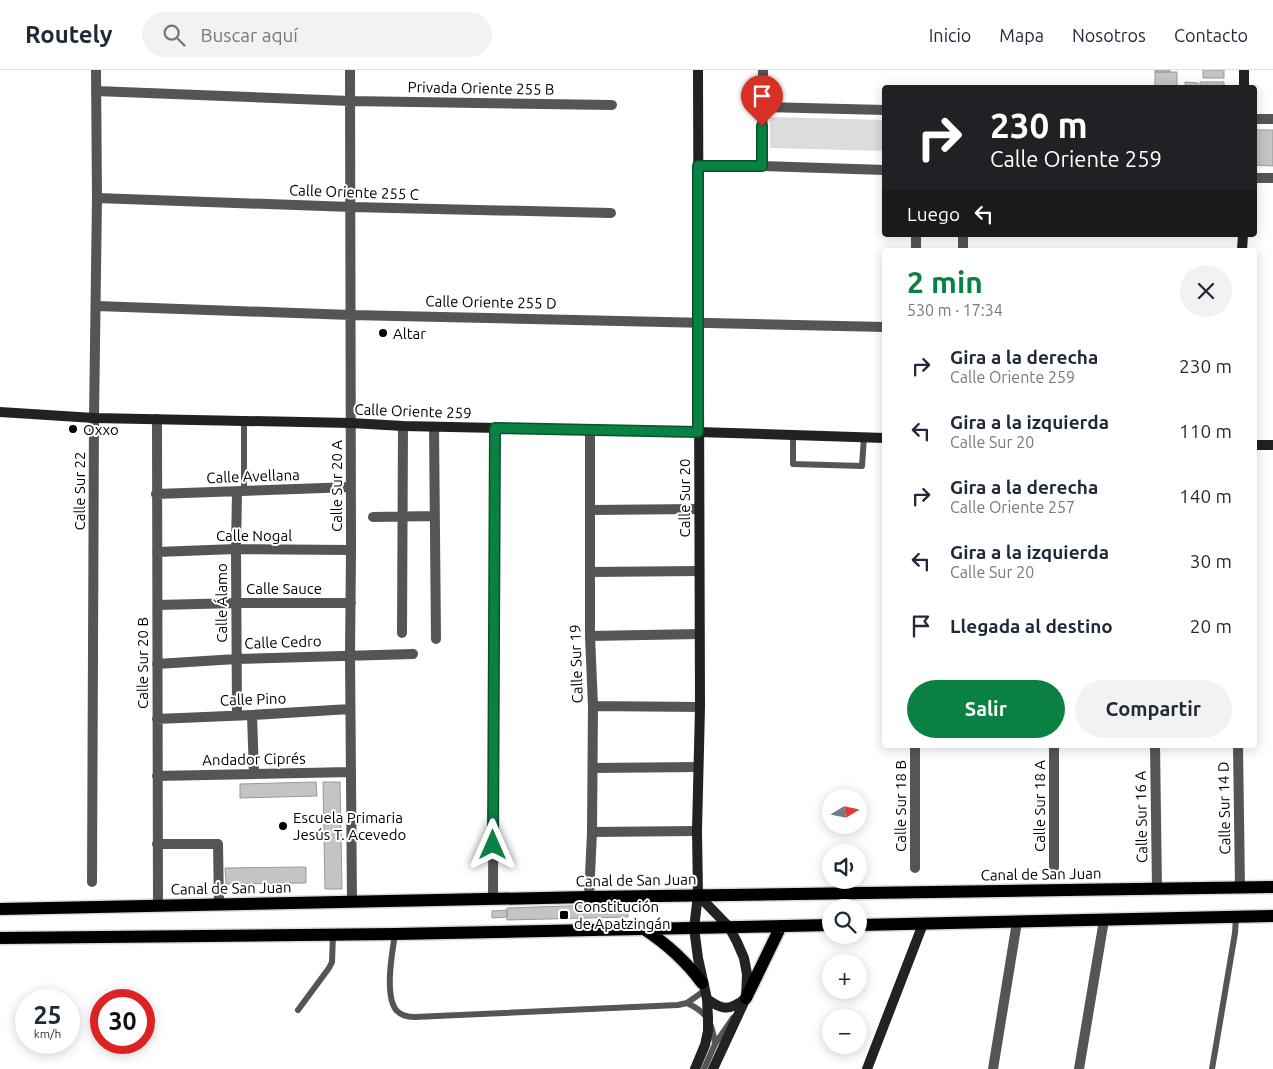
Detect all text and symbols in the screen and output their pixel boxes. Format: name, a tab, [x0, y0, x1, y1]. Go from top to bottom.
search box	[142, 12, 492, 57]
text: Routely	[25, 21, 112, 48]
icon: search	[160, 21, 188, 49]
text: Buscar aquí	[200, 24, 298, 46]
text: Inicio	[929, 25, 971, 45]
text: Mapa	[999, 25, 1044, 45]
text: Nosotros	[1072, 25, 1146, 45]
text: Contacto	[1174, 25, 1248, 45]
pin	[741, 75, 783, 126]
street label: Privada Oriente 255 B	[407, 78, 555, 98]
icon: arrive	[748, 82, 776, 110]
icon: right	[907, 105, 972, 170]
text: 230 m	[990, 105, 1088, 145]
text: Calle Oriente 259	[990, 146, 1162, 171]
street label: Calle Oriente 255 C	[289, 181, 419, 203]
icon: left	[970, 200, 998, 228]
text: Luego	[907, 203, 960, 225]
text: 2 min	[907, 265, 983, 299]
button: close	[1180, 265, 1232, 317]
street label: Calle Oriente 255 D	[425, 292, 557, 312]
text: 530 m · 17:34	[907, 301, 1003, 319]
place label: Altar	[393, 325, 426, 342]
marker: Altar	[377, 327, 389, 339]
text: Gira a la derecha	[950, 346, 1098, 368]
icon: right	[907, 352, 935, 380]
text: 230 m	[1179, 355, 1232, 377]
text: Calle Oriente 259	[950, 368, 1075, 386]
street label: Calle Oriente 259	[354, 400, 472, 422]
text: Gira a la izquierda	[950, 411, 1109, 433]
icon: left	[907, 417, 935, 445]
text: 110 m	[1179, 420, 1232, 442]
place label: Oxxo	[83, 421, 119, 438]
marker: Oxxo	[67, 423, 79, 435]
text: Calle Sur 20	[950, 433, 1034, 451]
street label: Calle Sur 20 A	[328, 440, 345, 532]
street label: Calle Sur 22	[71, 452, 88, 530]
street label: Calle Sur 20	[676, 459, 693, 537]
street label: Calle Avellana	[206, 466, 300, 486]
text: Gira a la derecha	[950, 476, 1098, 498]
icon: right	[907, 482, 935, 510]
text: 140 m	[1179, 485, 1232, 507]
text: Calle Oriente 257	[950, 498, 1075, 516]
street label: Calle Nogal	[216, 527, 292, 544]
text: Gira a la izquierda	[950, 541, 1109, 563]
icon: left	[907, 547, 935, 575]
text: 30 m	[1190, 550, 1232, 572]
street label: Calle Álamo	[213, 563, 230, 643]
text: Calle Sur 20	[950, 563, 1034, 581]
street label: Calle Sauce	[246, 580, 322, 597]
icon: arrive	[907, 612, 935, 640]
text: Llegada al destino	[950, 615, 1113, 637]
text: 20 m	[1190, 615, 1232, 637]
street label: Calle Sur 20 B	[134, 617, 151, 709]
street label: Calle Sur 19	[566, 624, 586, 704]
street label: Calle Cedro	[244, 632, 322, 652]
button: Salir	[907, 680, 1065, 738]
button: Compartir	[1075, 680, 1232, 738]
street label: Calle Pino	[219, 689, 287, 709]
street label: Andador Ciprés	[202, 750, 306, 768]
street label: Calle Sur 18 B	[892, 760, 909, 852]
street label: Calle Sur 18 A	[1031, 760, 1048, 852]
street label: Calle Sur 14 D	[1215, 761, 1233, 855]
street label: Calle Sur 16 A	[1132, 771, 1150, 863]
north arrow	[822, 789, 868, 834]
map controls	[822, 789, 867, 1054]
place label: Escuela Primaria Jesús T. Acevedo	[293, 809, 406, 843]
position arrow	[466, 818, 518, 870]
marker: Escuela Primaria Jesús T. Acevedo	[277, 820, 289, 832]
button: sound	[822, 844, 867, 889]
street label: Canal de San Juan	[980, 864, 1102, 884]
street label: Canal de San Juan	[575, 870, 697, 890]
street label: Canal de San Juan	[170, 878, 292, 898]
place label: Constitución de Apatzingán	[574, 898, 671, 932]
button: search	[822, 899, 867, 944]
marker: Constitución de Apatzingán	[558, 909, 570, 921]
button: +	[822, 954, 867, 999]
speed limit sign: 30	[90, 989, 155, 1054]
text: 25	[33, 1001, 62, 1029]
button: −	[822, 1009, 867, 1054]
text: km/h	[34, 1027, 61, 1040]

